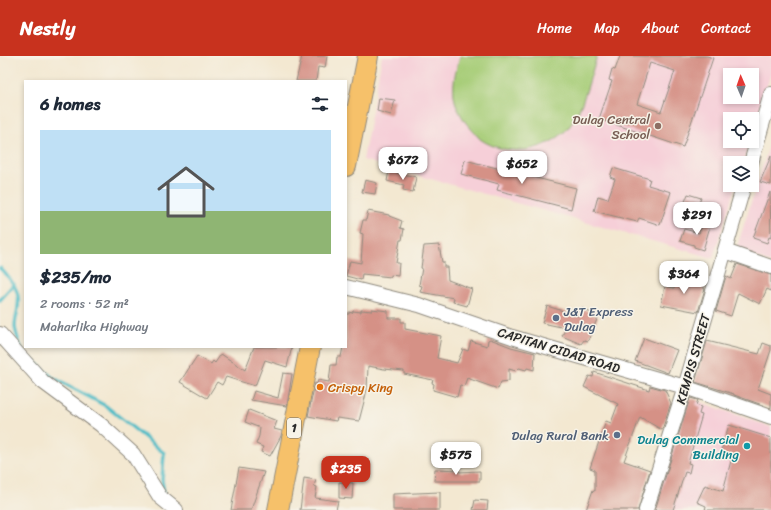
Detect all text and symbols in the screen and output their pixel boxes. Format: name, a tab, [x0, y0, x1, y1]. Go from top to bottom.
text: Nestly	[20, 12, 75, 45]
text: Home	[537, 16, 572, 41]
text: Map	[594, 16, 620, 41]
text: About	[642, 16, 679, 41]
text: Contact	[701, 16, 751, 41]
north arrow	[723, 68, 759, 104]
map controls	[723, 68, 759, 192]
text: 6 homes	[40, 89, 100, 119]
icon: filters	[309, 93, 331, 115]
place label: Dulag Central School	[572, 108, 650, 146]
button: locate	[723, 112, 759, 148]
marker: Dulag Central School	[653, 121, 663, 131]
pin: $672	[379, 147, 427, 181]
text: $672	[387, 148, 419, 171]
pin: $652	[498, 151, 546, 185]
text: $652	[506, 152, 538, 175]
icon: home	[150, 156, 222, 228]
button: layers	[723, 156, 759, 192]
pin: $291	[673, 202, 721, 236]
text: $291	[682, 203, 712, 226]
pin: $364	[660, 261, 708, 295]
text: $235/mo	[40, 262, 111, 292]
text: $364	[668, 262, 700, 285]
text: 2 rooms · 52 m²	[40, 292, 129, 315]
place label: J&T Express Dulag	[563, 300, 633, 338]
street label: KEMPIS STREET	[669, 310, 717, 407]
marker: J&T Express Dulag	[551, 313, 561, 323]
text: Maharlika Highway	[40, 315, 148, 338]
street label: CAPITAN CIDAD ROAD	[495, 320, 623, 380]
place label: Crispy King	[328, 376, 394, 399]
marker: Crispy King	[315, 382, 325, 392]
road number: 1	[287, 418, 301, 438]
place label: Dulag Rural Bank	[512, 424, 609, 447]
place label: Dulag Commercial Building	[637, 428, 739, 466]
marker: Dulag Rural Bank	[612, 430, 622, 440]
marker: Dulag Commercial Building	[742, 441, 752, 451]
pin: $575	[432, 442, 480, 476]
text: $575	[440, 443, 472, 466]
pin: $235	[322, 456, 370, 490]
text: $235	[330, 457, 362, 480]

